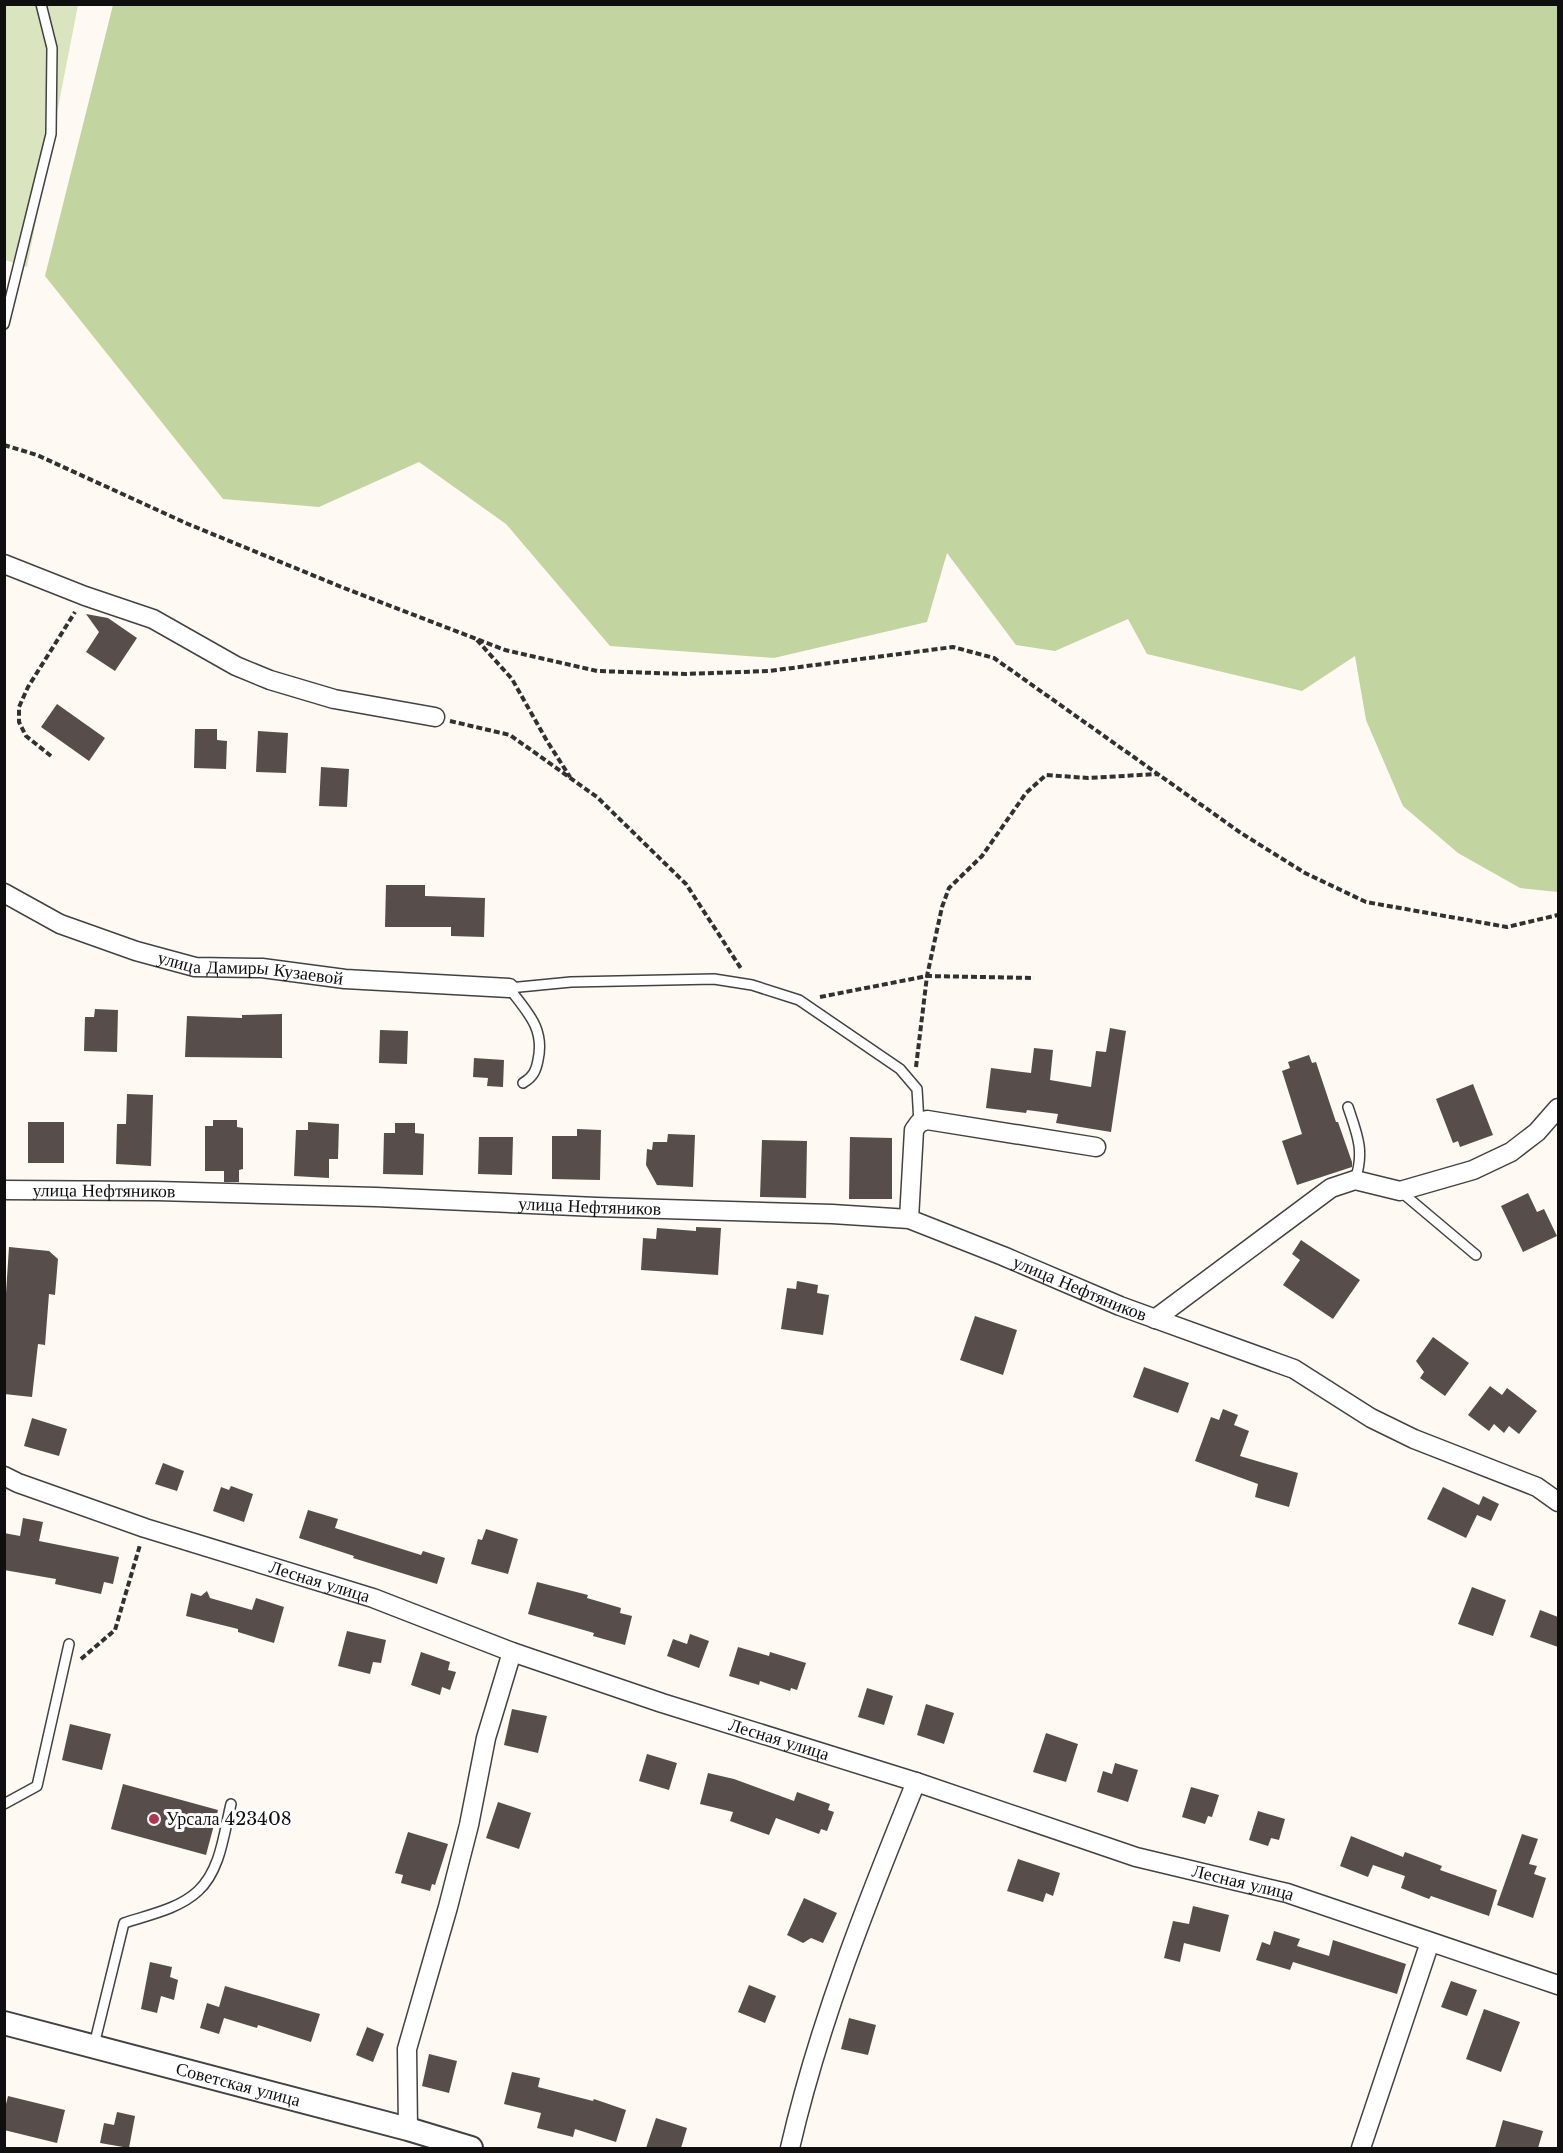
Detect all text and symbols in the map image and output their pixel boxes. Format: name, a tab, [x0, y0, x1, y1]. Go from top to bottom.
street label: улица Дамиры Кузаевой	[155, 946, 345, 990]
street label: улица Нефтяников	[32, 1179, 176, 1203]
street label: улица Нефтяников	[518, 1192, 662, 1220]
street label: улица Нефтяников	[1010, 1251, 1150, 1326]
street label: Лесная улица	[267, 1556, 373, 1607]
street label: Лесная улица	[726, 1713, 832, 1765]
place label: Урсала 423408	[166, 1808, 292, 1830]
marker: Урсала 423408	[147, 1812, 161, 1826]
street label: Лесная улица	[1190, 1860, 1297, 1906]
street label: Советская улица	[173, 2058, 303, 2111]

